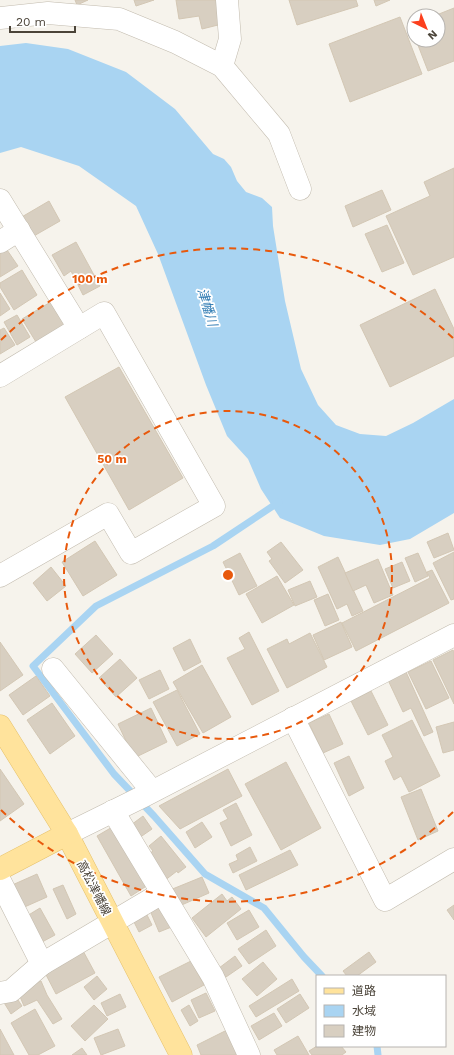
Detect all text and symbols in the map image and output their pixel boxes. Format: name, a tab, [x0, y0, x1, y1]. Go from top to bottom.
scale bar	[10, 8, 75, 34]
north arrow	[406, 8, 446, 48]
text: 20 m	[16, 15, 46, 29]
text: N	[425, 27, 440, 42]
text: 100 m	[72, 272, 108, 286]
water label: 津幡川	[195, 286, 221, 330]
text: 50 m	[97, 452, 127, 466]
centre of rings	[221, 568, 235, 582]
street label: 高松津幡線	[74, 858, 114, 918]
legend	[316, 975, 446, 1047]
text: 道路	[352, 984, 376, 998]
text: 水域	[352, 1004, 376, 1018]
text: 建物	[352, 1024, 376, 1038]

